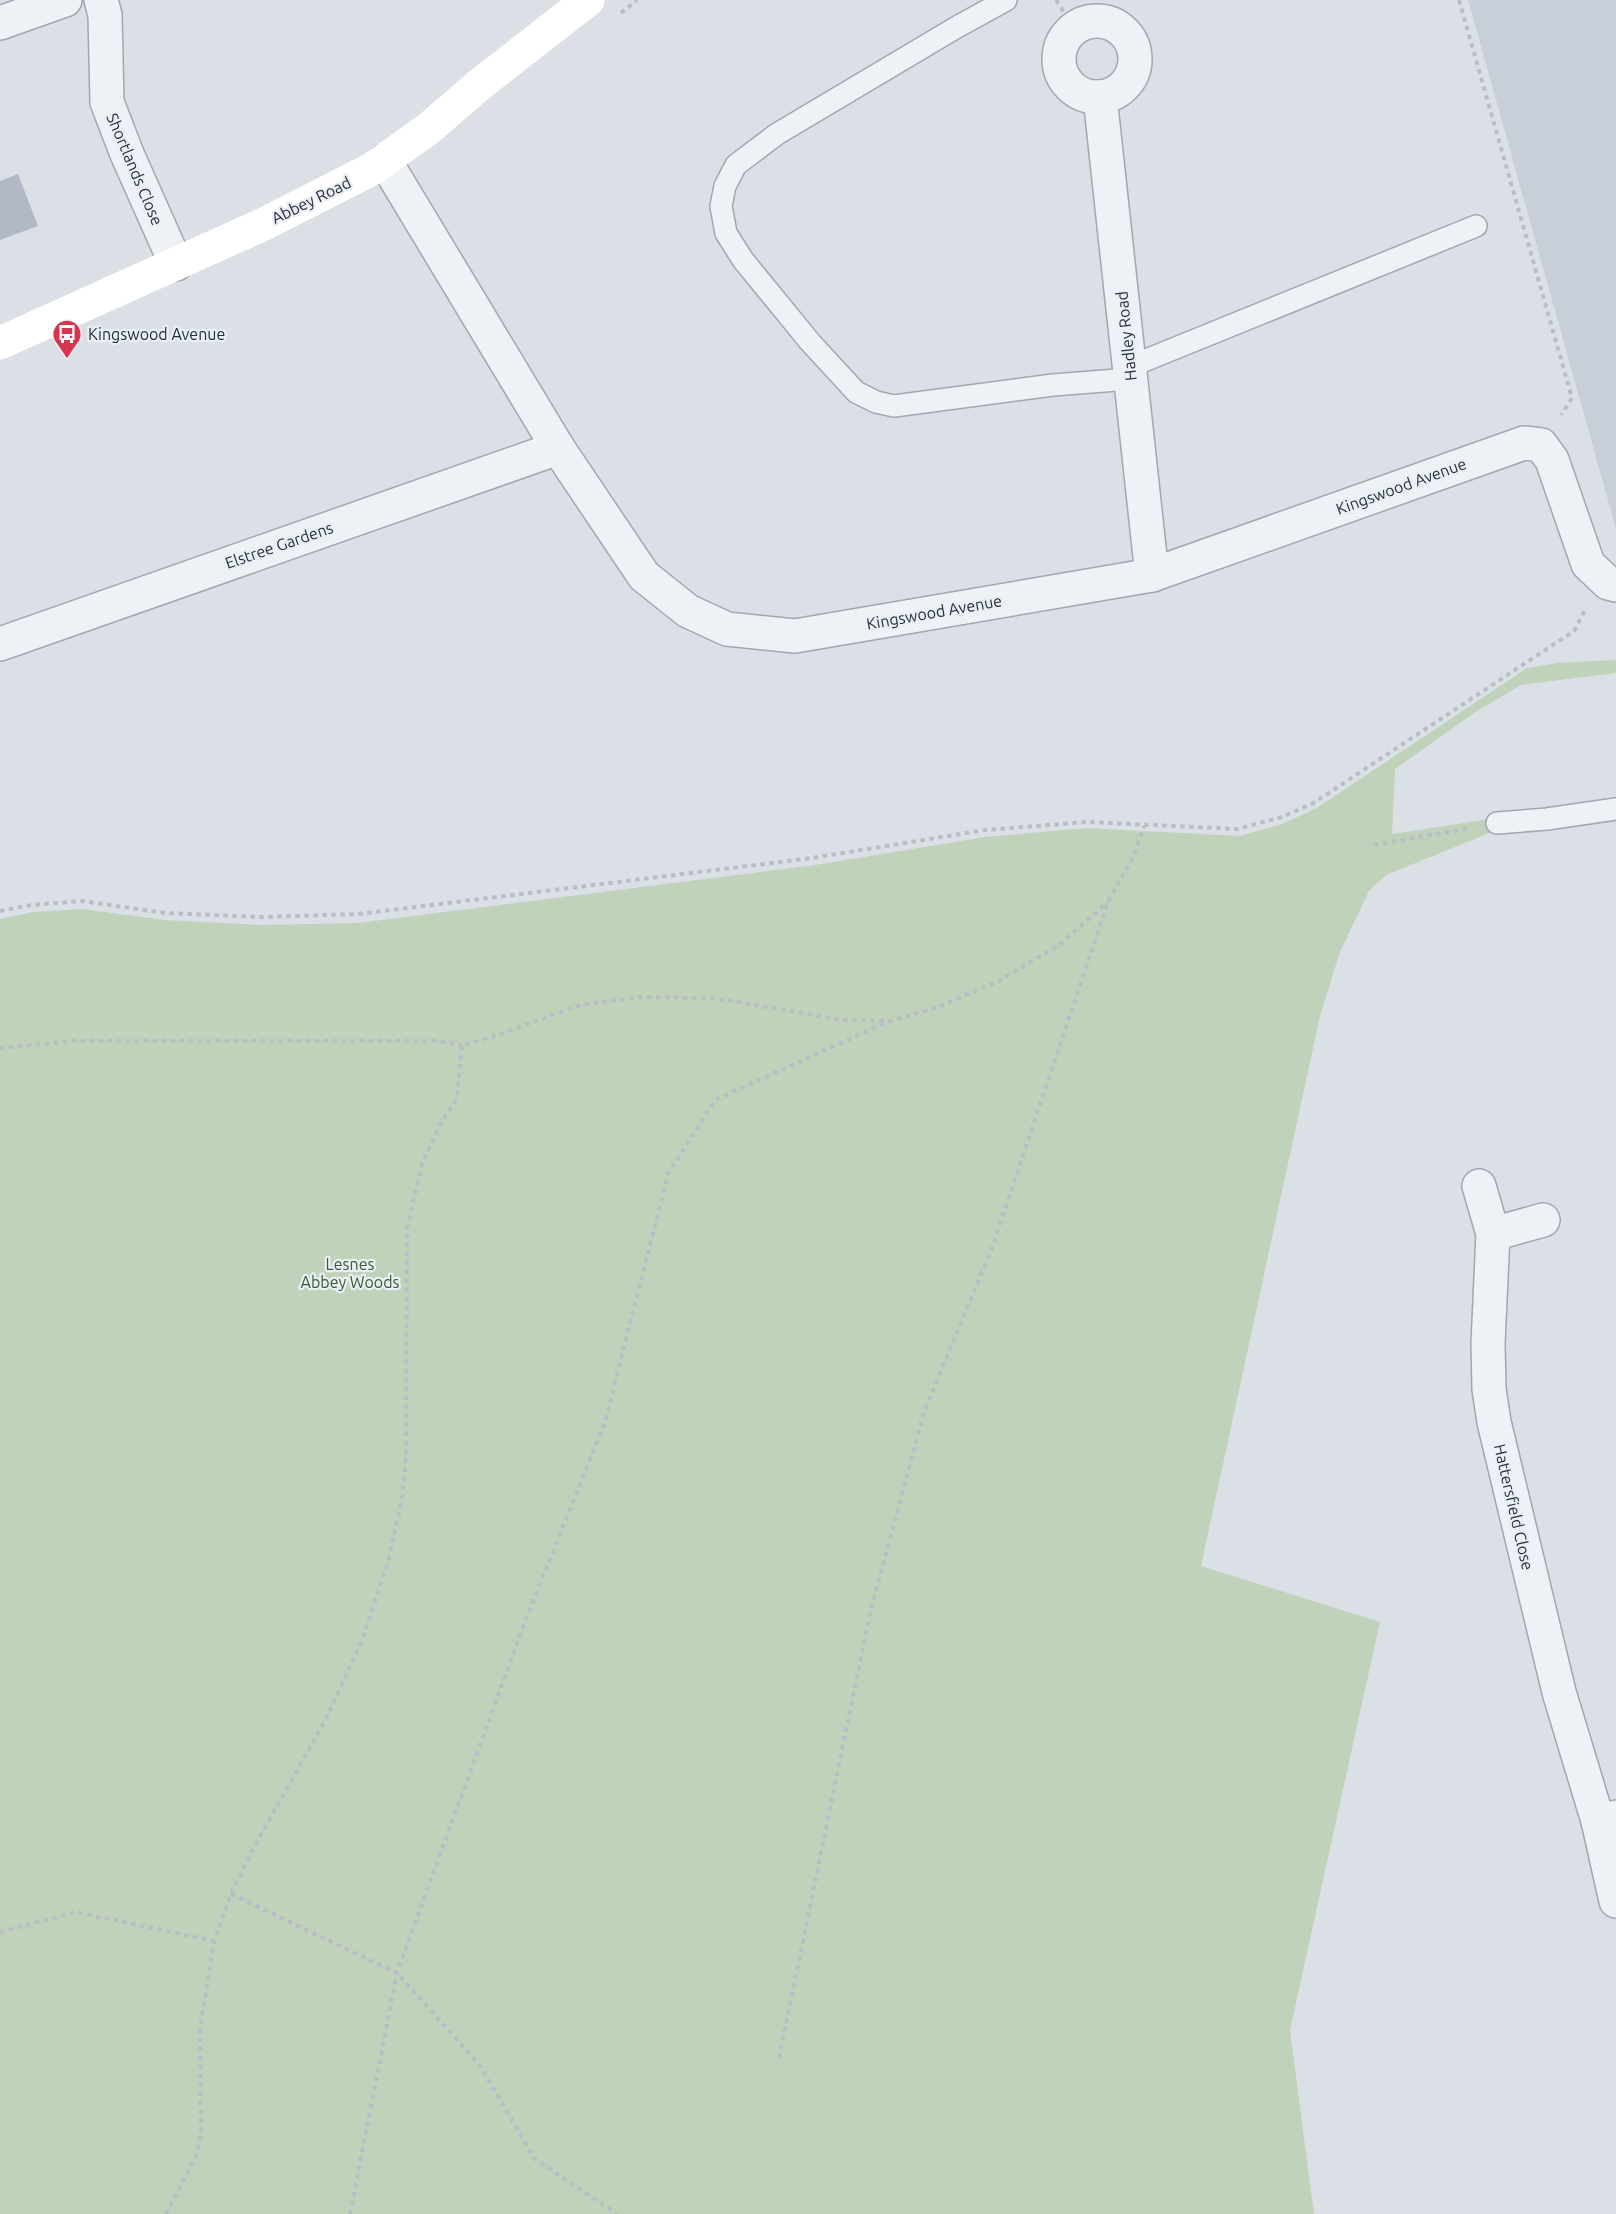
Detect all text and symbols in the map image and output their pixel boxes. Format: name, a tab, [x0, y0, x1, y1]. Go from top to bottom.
street label: Shortlands Close	[103, 110, 167, 228]
street label: Abbey Road	[268, 173, 354, 227]
street label: Hadley Road	[1112, 290, 1140, 382]
bus stop icon: Kingswood Avenue	[51, 318, 83, 360]
place label: Kingswood Avenue	[88, 325, 225, 343]
street label: Kingswood Avenue	[1333, 454, 1469, 518]
street label: Elstree Gardens	[223, 518, 335, 572]
street label: Kingswood Avenue	[865, 591, 1003, 633]
park label: Lesnes Abbey Woods	[301, 1255, 400, 1291]
street label: Hattersfield Close	[1491, 1442, 1537, 1572]

